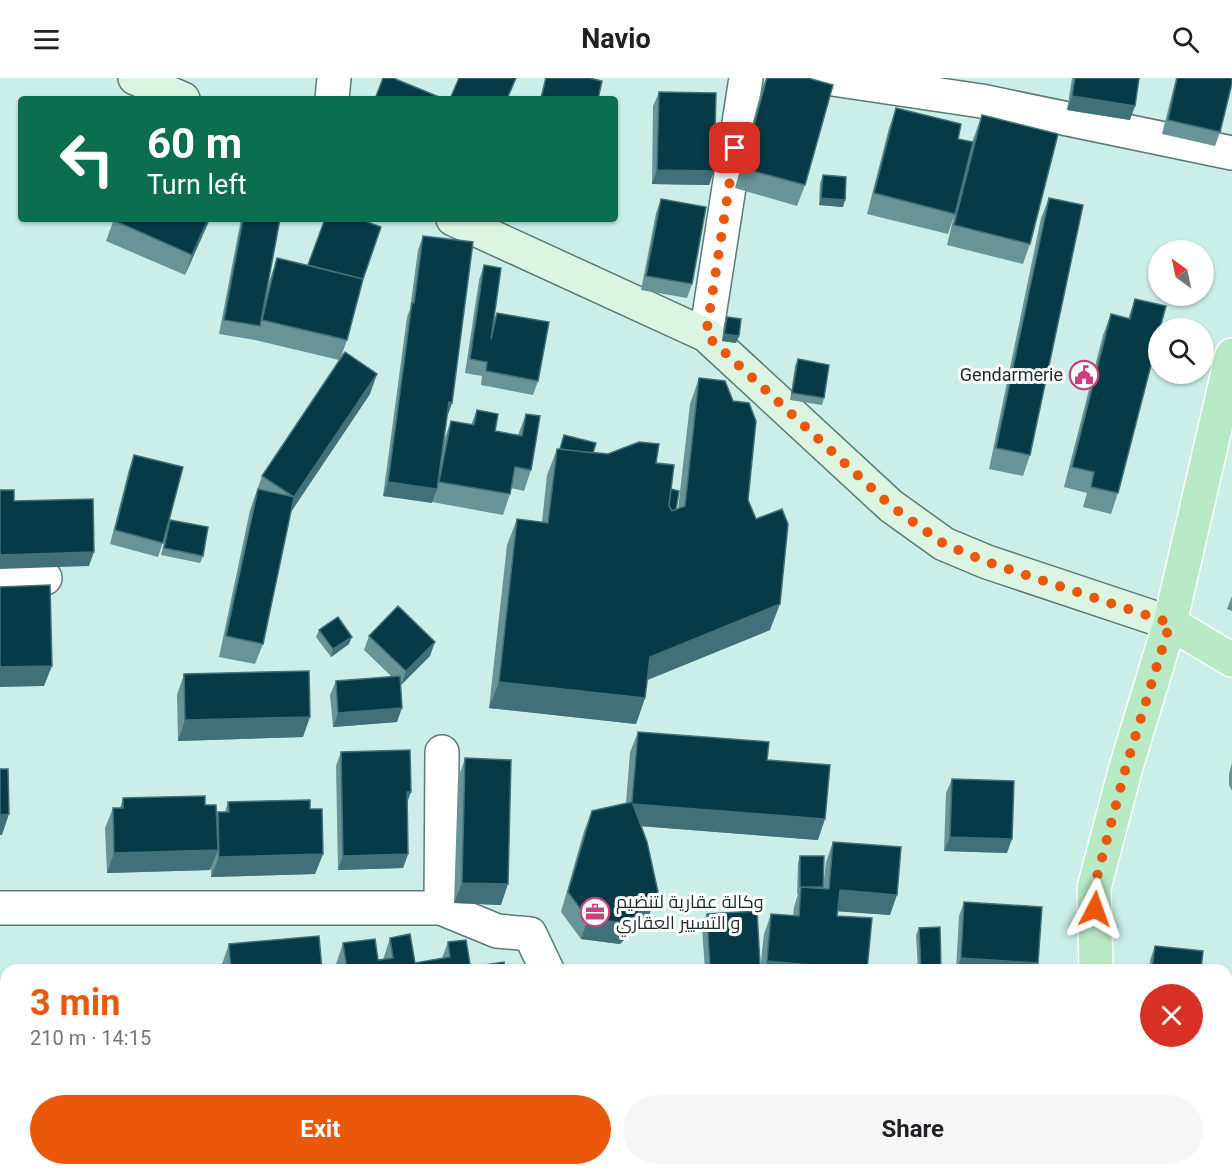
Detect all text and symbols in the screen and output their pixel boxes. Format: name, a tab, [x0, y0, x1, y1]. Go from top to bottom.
icon: menu	[30, 23, 63, 56]
text: Navio	[581, 23, 651, 55]
icon: search	[1169, 23, 1202, 56]
text: 60 m	[147, 119, 242, 168]
icon: left	[48, 120, 126, 198]
pin	[709, 122, 760, 173]
icon: arrive	[718, 131, 751, 164]
text: Turn left	[147, 169, 247, 201]
north arrow	[1148, 240, 1214, 306]
map controls	[1148, 240, 1214, 384]
button: search	[1148, 318, 1214, 384]
public building icon: Gendarmerie	[1068, 359, 1100, 391]
place label: Gendarmerie	[960, 364, 1063, 385]
position arrow	[1063, 877, 1127, 941]
place label: وكالة عقارية لتنضيم و التسيير العقاري	[616, 891, 764, 937]
office icon: وكالة عقارية لتنضيم و التسيير العقاري	[579, 896, 611, 928]
text: 3 min	[30, 982, 121, 1024]
button: close	[1140, 984, 1203, 1047]
text: 210 m · 14:15	[30, 1026, 151, 1050]
button: Exit	[30, 1095, 611, 1164]
button: Share	[623, 1095, 1203, 1164]

